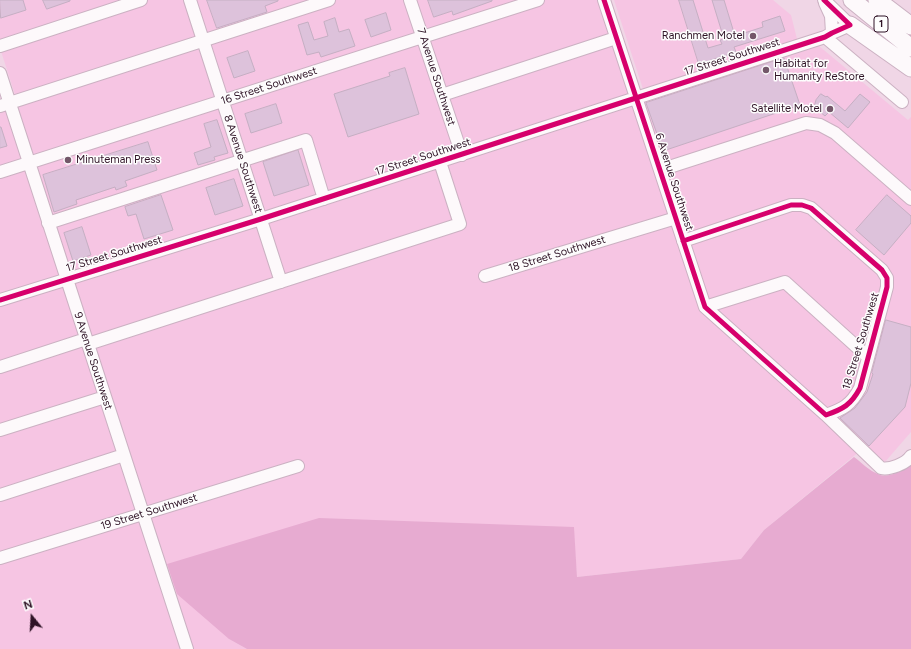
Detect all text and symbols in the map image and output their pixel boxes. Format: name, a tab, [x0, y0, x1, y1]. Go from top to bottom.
road number: 1	[874, 16, 888, 32]
street label: 7 Avenue Southwest	[414, 27, 458, 127]
place label: Ranchmen Motel	[662, 29, 745, 43]
marker: Ranchmen Motel	[748, 31, 758, 41]
street label: 17 Street Southwest	[682, 35, 782, 79]
place label: Habitat for Humanity ReStore	[774, 57, 865, 83]
street label: 16 Street Southwest	[219, 64, 319, 108]
marker: Habitat for Humanity ReStore	[761, 65, 771, 75]
place label: Satellite Motel	[751, 102, 822, 116]
marker: Satellite Motel	[825, 104, 835, 114]
street label: 8 Avenue Southwest	[221, 113, 265, 215]
street label: 6 Avenue Southwest	[652, 131, 696, 233]
street label: 17 Street Southwest	[373, 135, 473, 179]
place label: Minuteman Press	[76, 153, 160, 167]
marker: Minuteman Press	[63, 155, 73, 165]
street label: 17 Street Southwest	[64, 233, 164, 275]
street label: 18 Street Southwest	[507, 233, 607, 275]
street label: 18 Street Southwest	[840, 291, 882, 391]
street label: 9 Avenue Southwest	[71, 310, 115, 412]
street label: 19 Street Southwest	[99, 491, 199, 533]
north arrow	[12, 597, 52, 637]
text: N	[22, 598, 34, 613]

